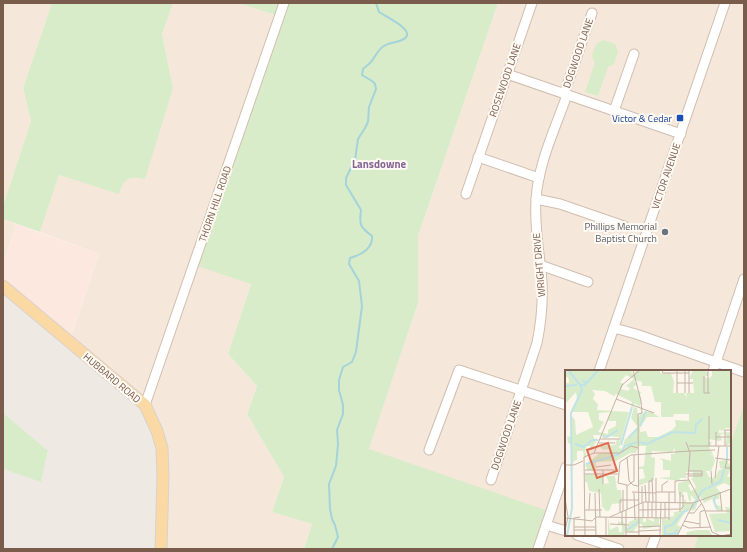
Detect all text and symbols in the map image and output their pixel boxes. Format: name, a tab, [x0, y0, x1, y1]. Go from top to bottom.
street label: DOGWOOD LANE	[559, 16, 597, 90]
street label: ROSEWOOD LANE	[485, 40, 525, 119]
place label: Victor & Cedar	[612, 111, 673, 126]
marker: Victor & Cedar	[675, 113, 685, 123]
street label: VICTOR AVENUE	[648, 140, 685, 211]
district label: Lansdowne	[352, 156, 406, 172]
street label: THORN HILL ROAD	[195, 164, 235, 244]
place label: Phillips Memorial Baptist Church	[585, 219, 657, 246]
marker: Phillips Memorial Baptist Church	[660, 227, 670, 237]
street label: WRIGHT DRIVE	[529, 232, 549, 298]
street label: HUBBARD ROAD	[80, 349, 144, 407]
inset map	[565, 370, 731, 536]
street label: DOGWOOD LANE	[487, 398, 525, 472]

